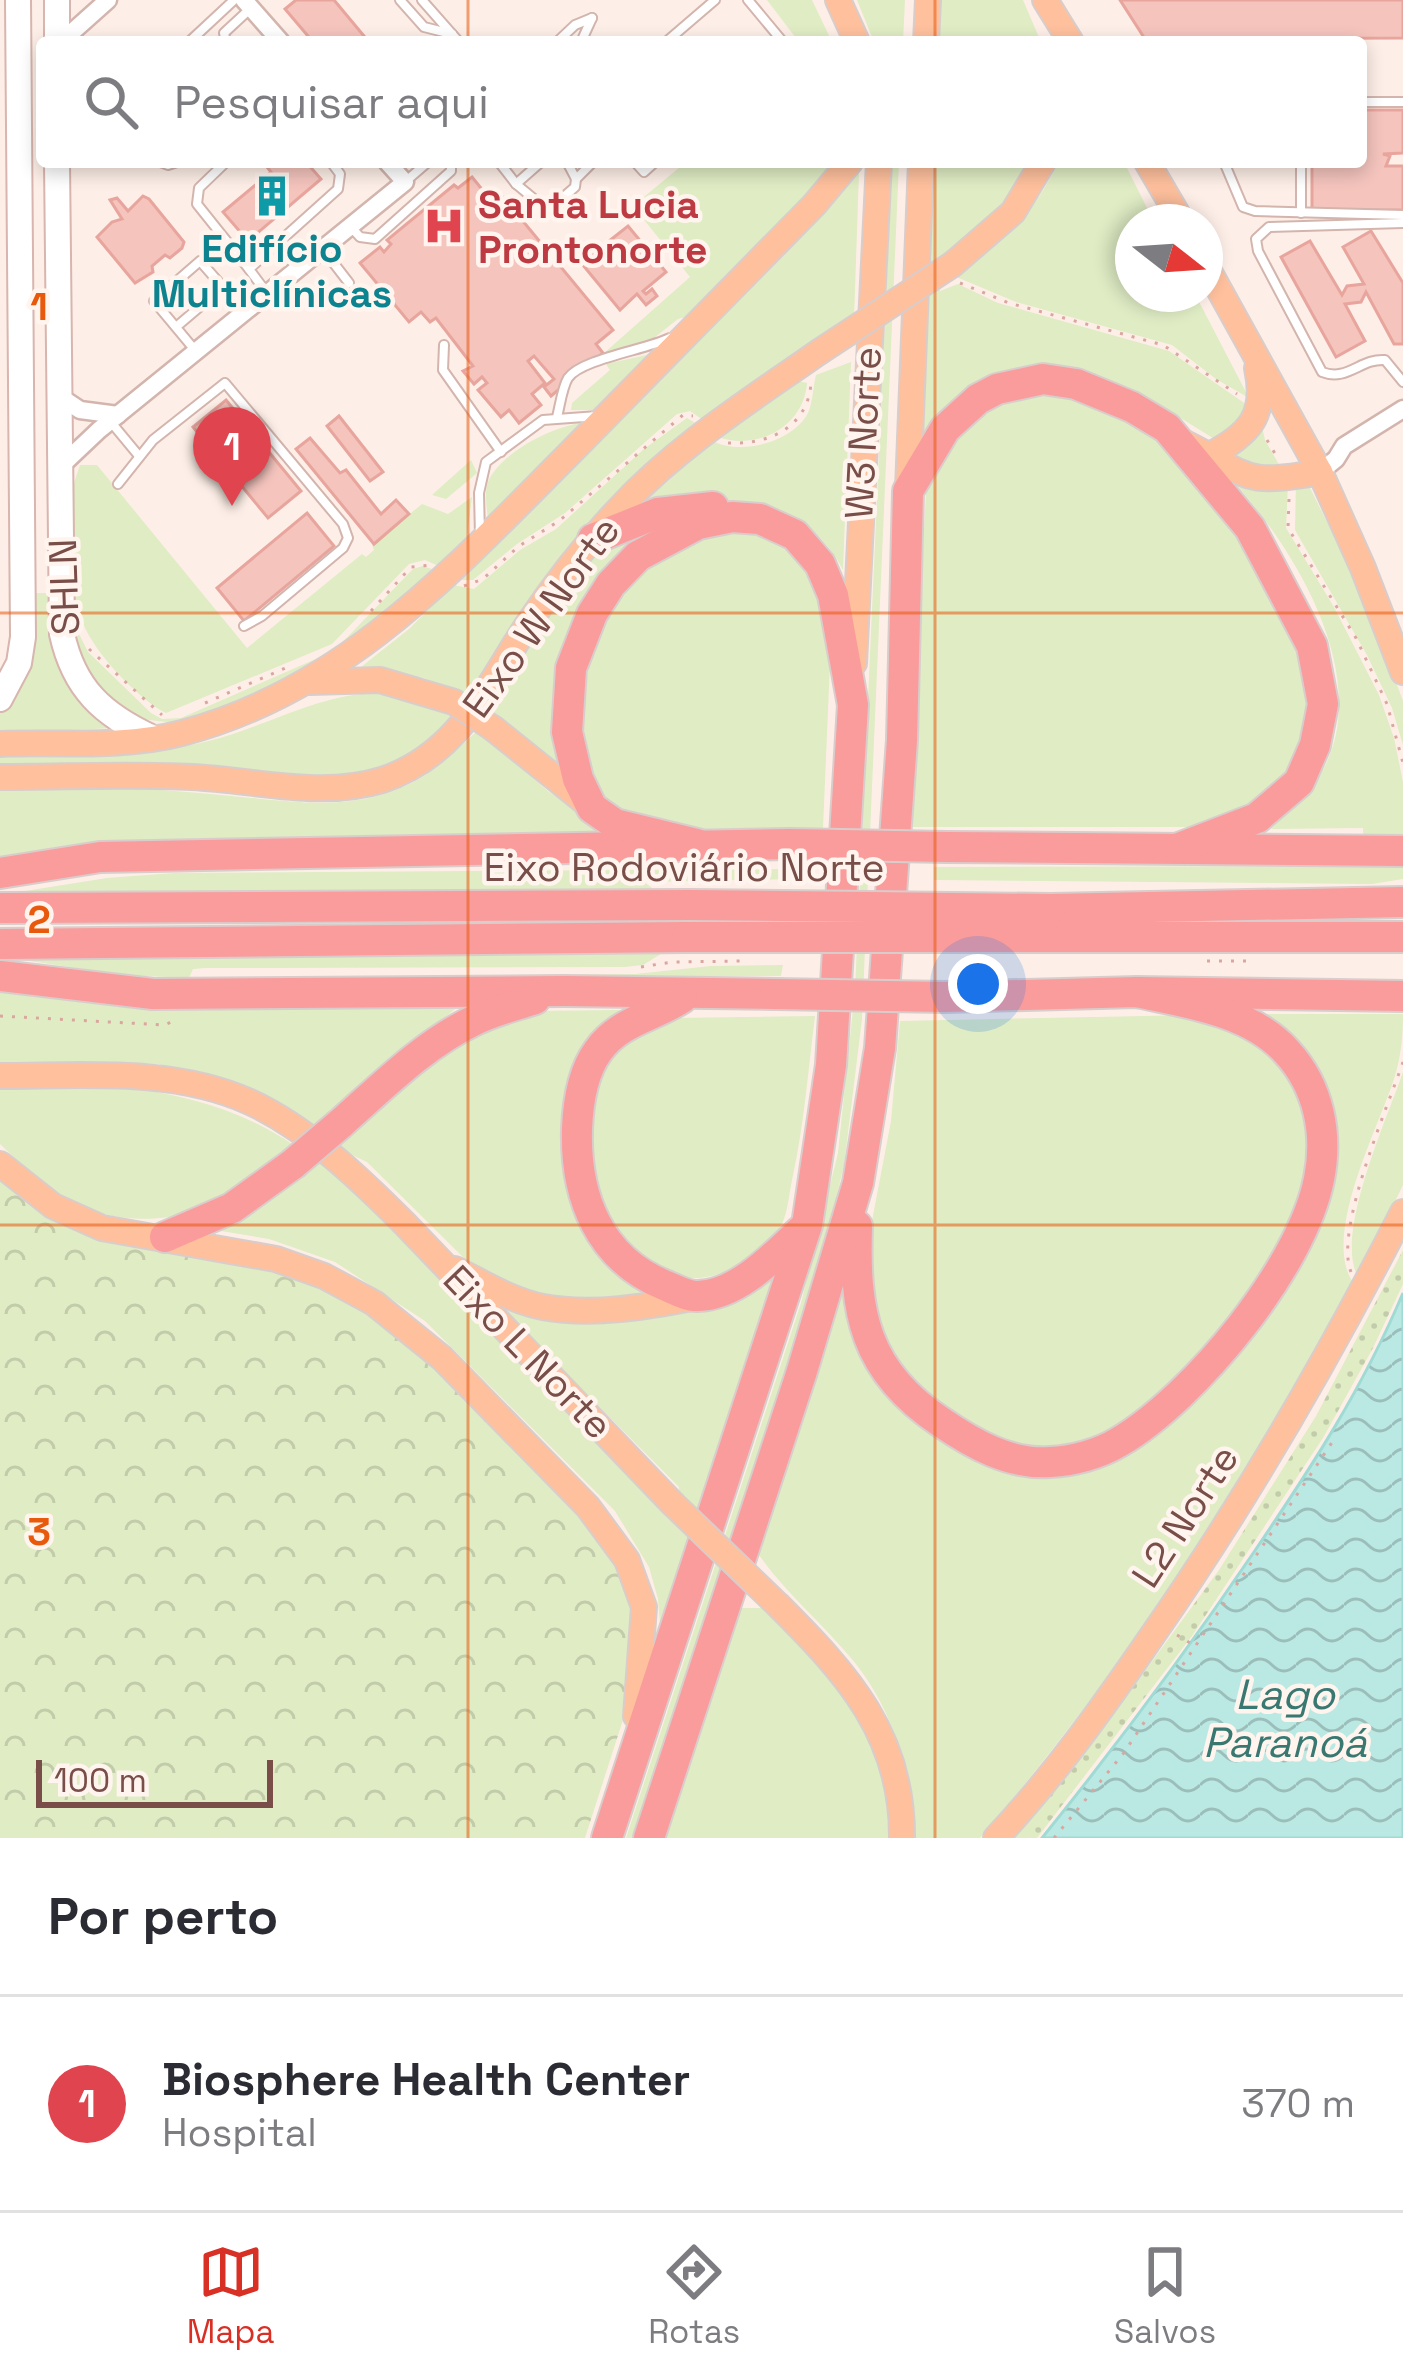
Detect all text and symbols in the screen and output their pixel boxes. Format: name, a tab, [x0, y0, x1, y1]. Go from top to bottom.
search box	[36, 36, 1367, 168]
icon: search	[78, 69, 144, 135]
text: Pesquisar aqui	[174, 74, 489, 131]
building icon: Edifício Multiclínicas	[249, 173, 295, 219]
place label: Santa Lucia Prontonorte	[478, 180, 708, 274]
hospital icon: Santa Lucia Prontonorte	[421, 203, 467, 249]
north arrow	[1115, 204, 1223, 312]
place label: Edifício Multiclínicas	[152, 224, 392, 318]
text: 1	[30, 282, 48, 331]
street label: W3 Norte	[834, 345, 892, 521]
pin: 1	[193, 407, 271, 506]
street label: Eixo W Norte	[452, 507, 630, 727]
street label: SHLN	[38, 538, 90, 636]
street label: Eixo Rodoviário Norte	[483, 843, 885, 892]
text: 2	[27, 895, 51, 944]
your location	[948, 954, 1008, 1014]
street label: Eixo L Norte	[433, 1255, 623, 1449]
street label: L2 Norte	[1121, 1436, 1249, 1596]
text: 3	[27, 1507, 51, 1556]
water label: Lago Paranoá	[1203, 1668, 1368, 1769]
scale bar	[36, 1754, 273, 1807]
text: 100 m	[54, 1760, 147, 1802]
text: Por perto	[48, 1884, 278, 1949]
text: Biosphere Health Center	[162, 2051, 690, 2108]
text: 1	[78, 2079, 96, 2128]
text: 370 m	[1241, 2079, 1355, 2128]
text: Hospital	[162, 2108, 317, 2157]
tab: Mapa	[187, 2239, 275, 2353]
tab: Rotas	[648, 2239, 740, 2353]
tab: Salvos	[1114, 2239, 1216, 2353]

